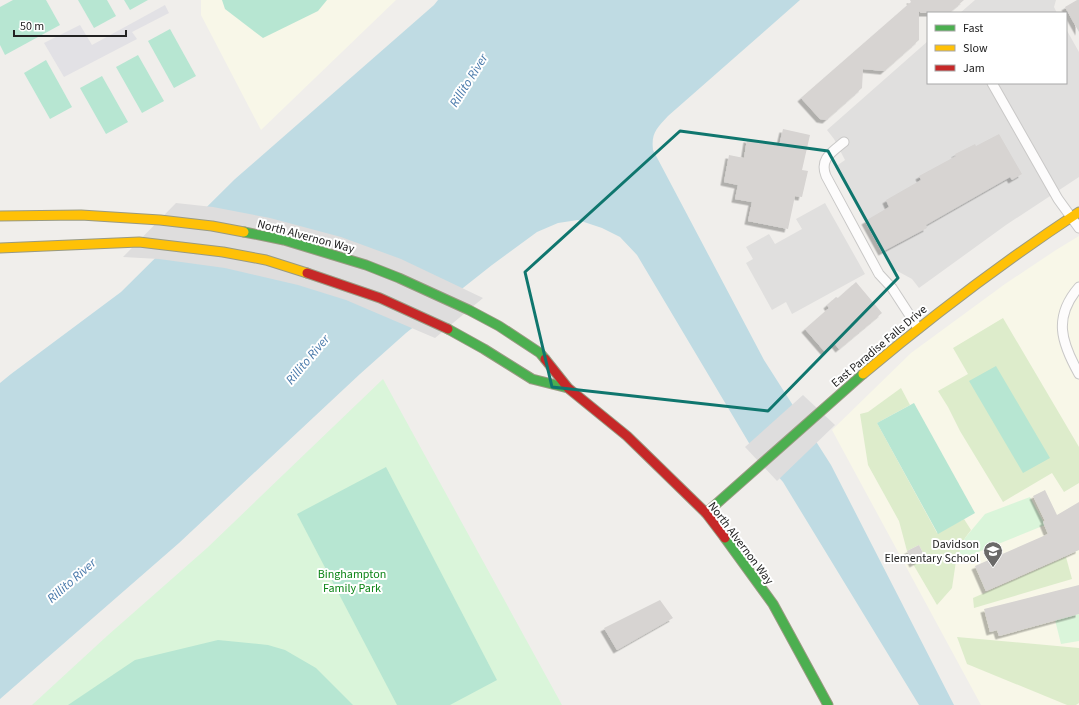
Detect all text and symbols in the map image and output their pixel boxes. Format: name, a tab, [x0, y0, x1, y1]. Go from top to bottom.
scale bar	[14, 12, 126, 38]
legend	[927, 12, 1067, 84]
text: 50 m	[20, 18, 44, 35]
text: Fast	[963, 20, 983, 37]
text: Slow	[963, 40, 988, 57]
water label: Rillito River	[445, 50, 493, 111]
text: Jam	[963, 60, 985, 77]
street label: North Alvernon Way	[256, 215, 357, 258]
street label: East Paradise Falls Drive	[828, 301, 931, 391]
water label: Rillito River	[282, 330, 334, 388]
street label: North Alvernon Way	[704, 498, 778, 588]
place label: Davidson Elementary School	[884, 536, 979, 567]
school or university icon: Davidson Elementary School	[982, 540, 1004, 568]
water label: Rillito River	[43, 554, 101, 607]
park label: Binghampton Family Park	[318, 566, 386, 597]

